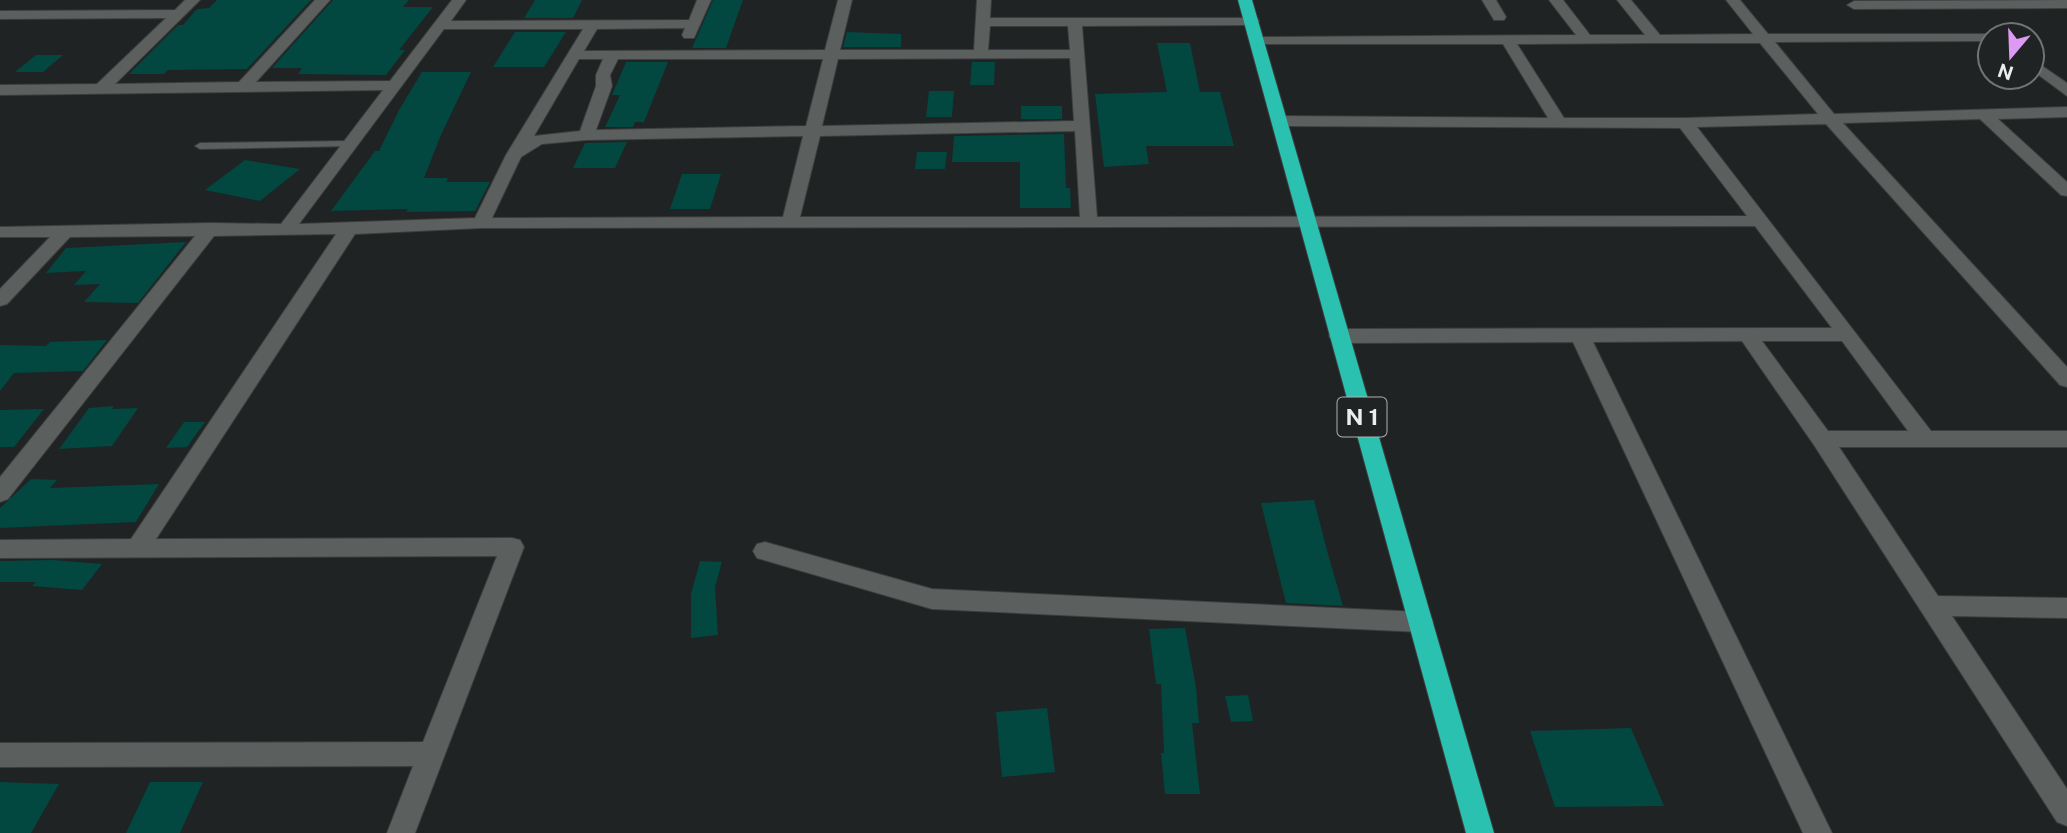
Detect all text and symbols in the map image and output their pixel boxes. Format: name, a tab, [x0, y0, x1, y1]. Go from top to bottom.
north arrow	[1976, 21, 2046, 91]
text: N	[1995, 59, 2016, 85]
road number: N 1	[1338, 398, 1386, 436]

